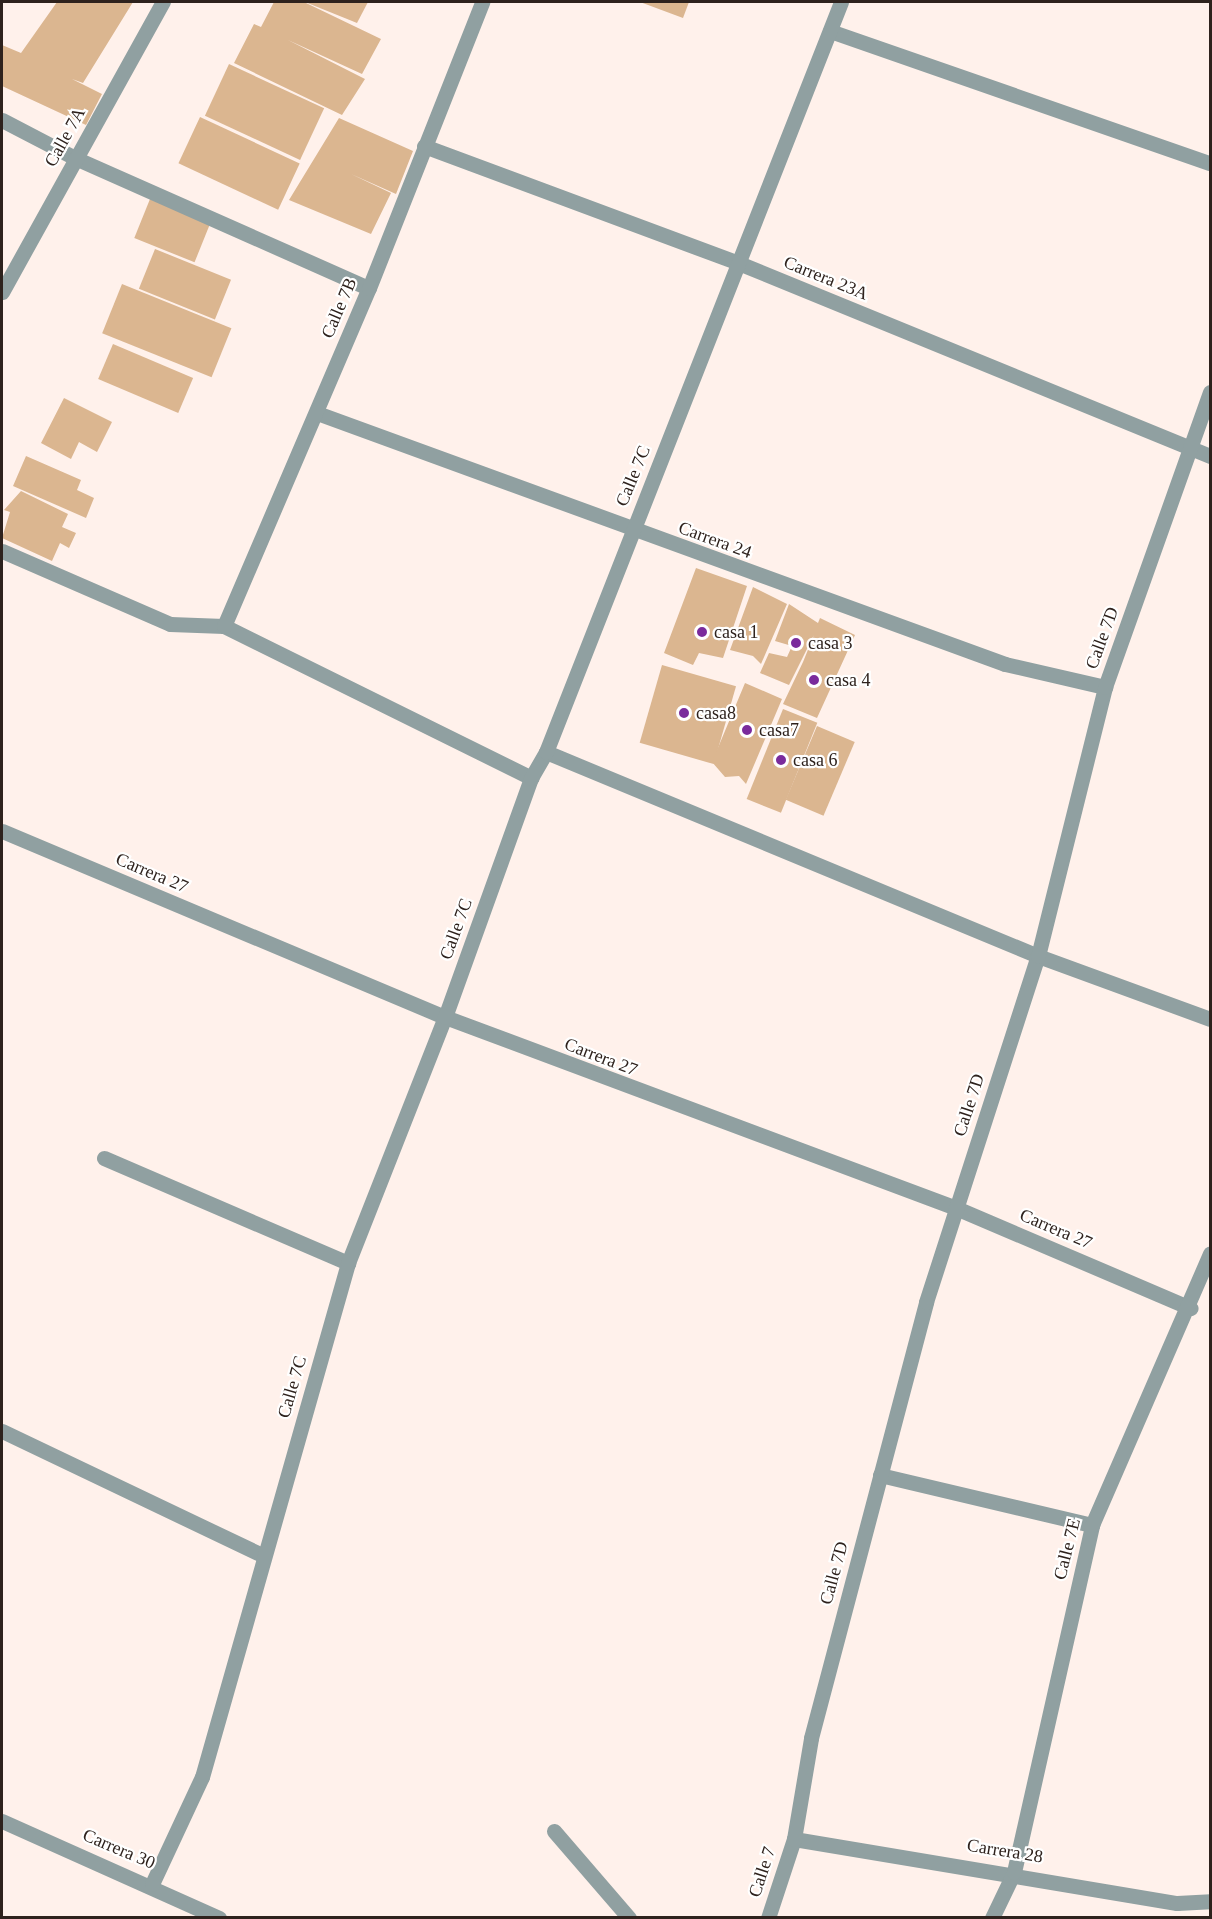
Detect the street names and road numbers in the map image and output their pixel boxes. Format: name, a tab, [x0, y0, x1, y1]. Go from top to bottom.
street label: Calle 7A	[40, 104, 90, 170]
street label: Carrera 23A	[780, 251, 872, 305]
street label: Calle 7B	[317, 275, 361, 341]
street label: Calle 7C	[611, 443, 655, 509]
street label: Carrera 24	[675, 517, 755, 563]
street label: Calle 7D	[1081, 604, 1123, 672]
street label: Carrera 27	[113, 848, 191, 898]
street label: Calle 7C	[435, 895, 477, 963]
street label: Carrera 27	[561, 1033, 641, 1081]
street label: Calle 7D	[949, 1071, 989, 1139]
street label: Carrera 27	[1017, 1204, 1095, 1254]
street label: Calle 7C	[273, 1354, 311, 1420]
street label: Calle 7E	[1049, 1516, 1085, 1582]
street label: Calle 7D	[815, 1539, 853, 1607]
street label: Carrera 30	[80, 1824, 158, 1874]
street label: Carrera 28	[966, 1834, 1044, 1868]
street label: Calle 7	[744, 1844, 780, 1900]

